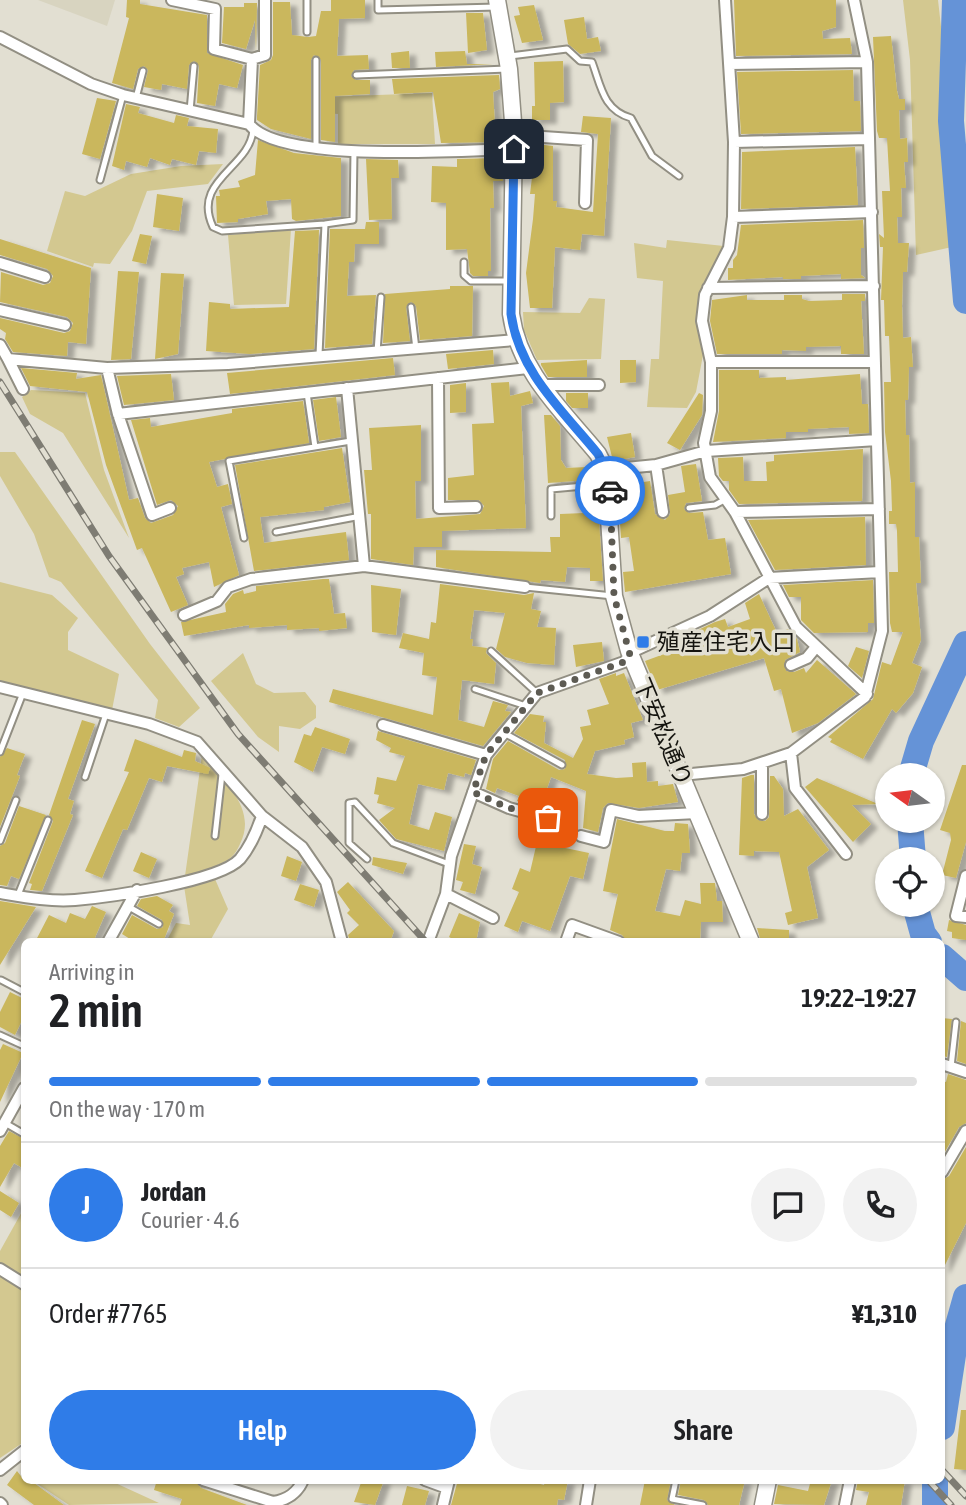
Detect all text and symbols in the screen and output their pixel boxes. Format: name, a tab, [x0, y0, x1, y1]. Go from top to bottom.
pin	[484, 119, 544, 179]
icon: home	[495, 130, 533, 168]
courier	[575, 456, 645, 526]
icon: car	[591, 472, 629, 510]
place label: 殖産住宅入口	[657, 629, 795, 655]
marker: 殖産住宅入口	[635, 634, 651, 650]
street label: 下安松通り	[629, 674, 697, 790]
north arrow	[875, 763, 945, 833]
map controls	[875, 763, 945, 917]
pin	[518, 788, 578, 848]
icon: bag	[529, 799, 567, 837]
button: locate	[875, 847, 945, 917]
text: Arriving in	[49, 959, 135, 985]
text: 19:22–19:27	[801, 983, 917, 1013]
text: 2 min	[49, 984, 143, 1037]
text: On the way · 170 m	[49, 1096, 205, 1122]
button: chat	[751, 1168, 825, 1242]
button: phone	[843, 1168, 917, 1242]
text: Jordan	[141, 1177, 206, 1207]
text: J	[82, 1190, 90, 1220]
text: Courier · 4.6	[141, 1207, 240, 1233]
text: Order #7765	[49, 1299, 168, 1329]
text: ¥1,310	[852, 1299, 917, 1329]
button: Help	[49, 1390, 476, 1470]
button: Share	[490, 1390, 917, 1470]

